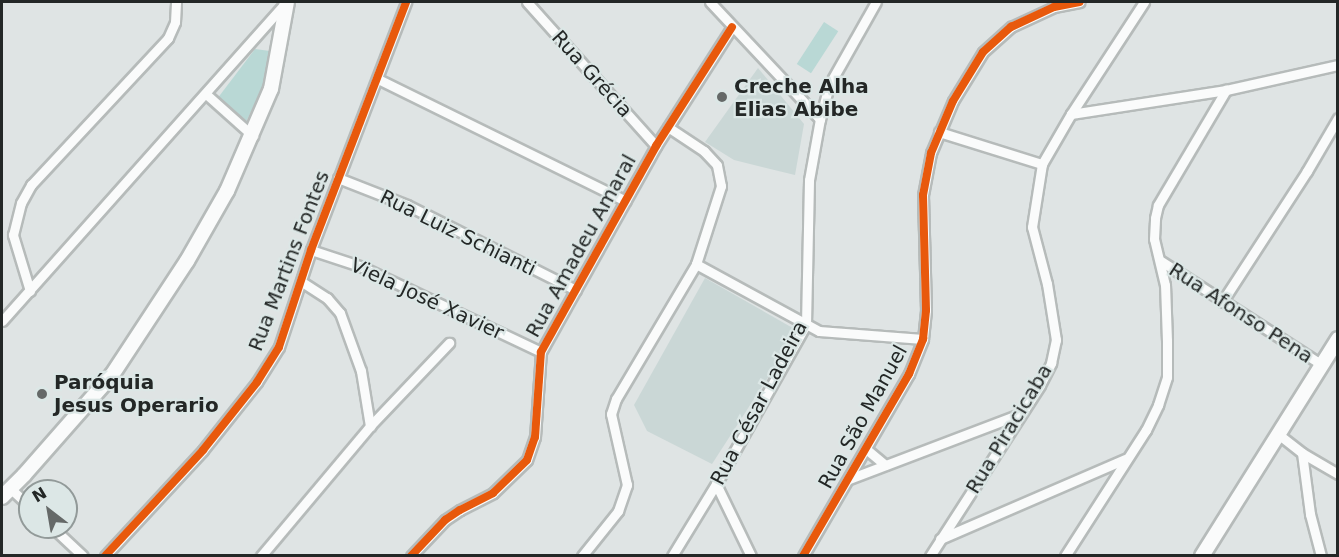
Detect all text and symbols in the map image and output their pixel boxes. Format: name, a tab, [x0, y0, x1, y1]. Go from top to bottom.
street label: Rua Grécia	[547, 26, 637, 122]
place label: Creche Alha Elias Abibe	[734, 74, 869, 121]
marker: Creche Alha Elias Abibe	[715, 90, 729, 104]
street label: Rua Amadeu Amaral	[521, 150, 641, 342]
street label: Rua Martins Fontes	[244, 167, 334, 355]
street label: Rua Luiz Schianti	[376, 185, 540, 281]
street label: Viela José Xavier	[347, 253, 507, 345]
street label: Rua Afonso Pena	[1165, 258, 1317, 368]
street label: Rua César Ladeira	[706, 317, 812, 489]
street label: Rua São Manuel	[814, 341, 912, 493]
street label: Rua Piracicaba	[961, 360, 1057, 498]
place label: Paróquia Jesus Operario	[54, 371, 219, 418]
marker: Paróquia Jesus Operario	[35, 387, 49, 401]
north arrow	[18, 479, 78, 539]
text: N	[29, 483, 50, 506]

